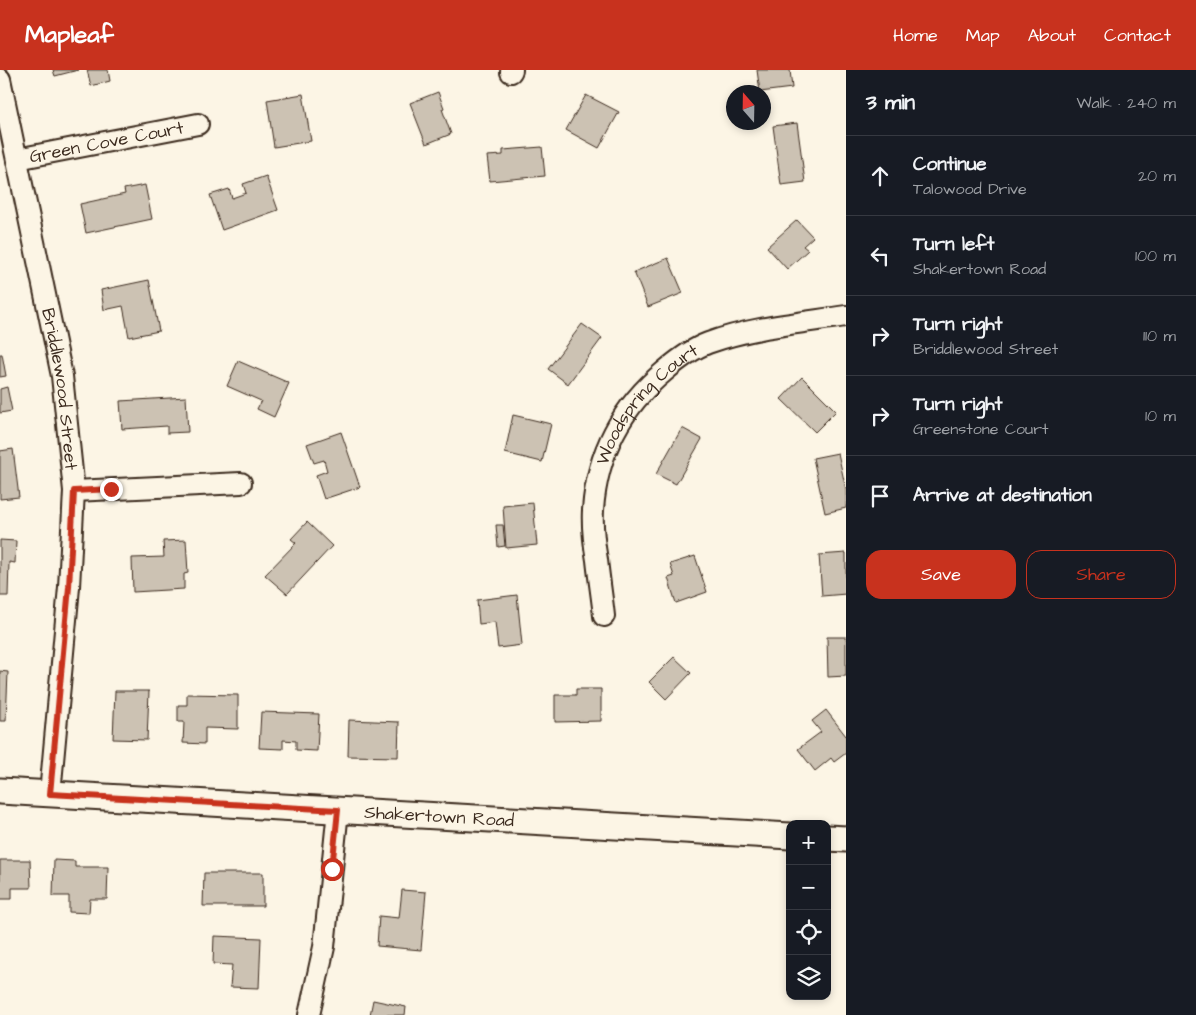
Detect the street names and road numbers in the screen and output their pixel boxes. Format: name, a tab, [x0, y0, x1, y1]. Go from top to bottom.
street label: Green Cove Court	[27, 114, 186, 169]
street label: Briddlewood Street	[36, 306, 84, 472]
street label: Woodspring Court	[589, 337, 703, 468]
street label: Shakertown Road	[364, 799, 515, 833]

